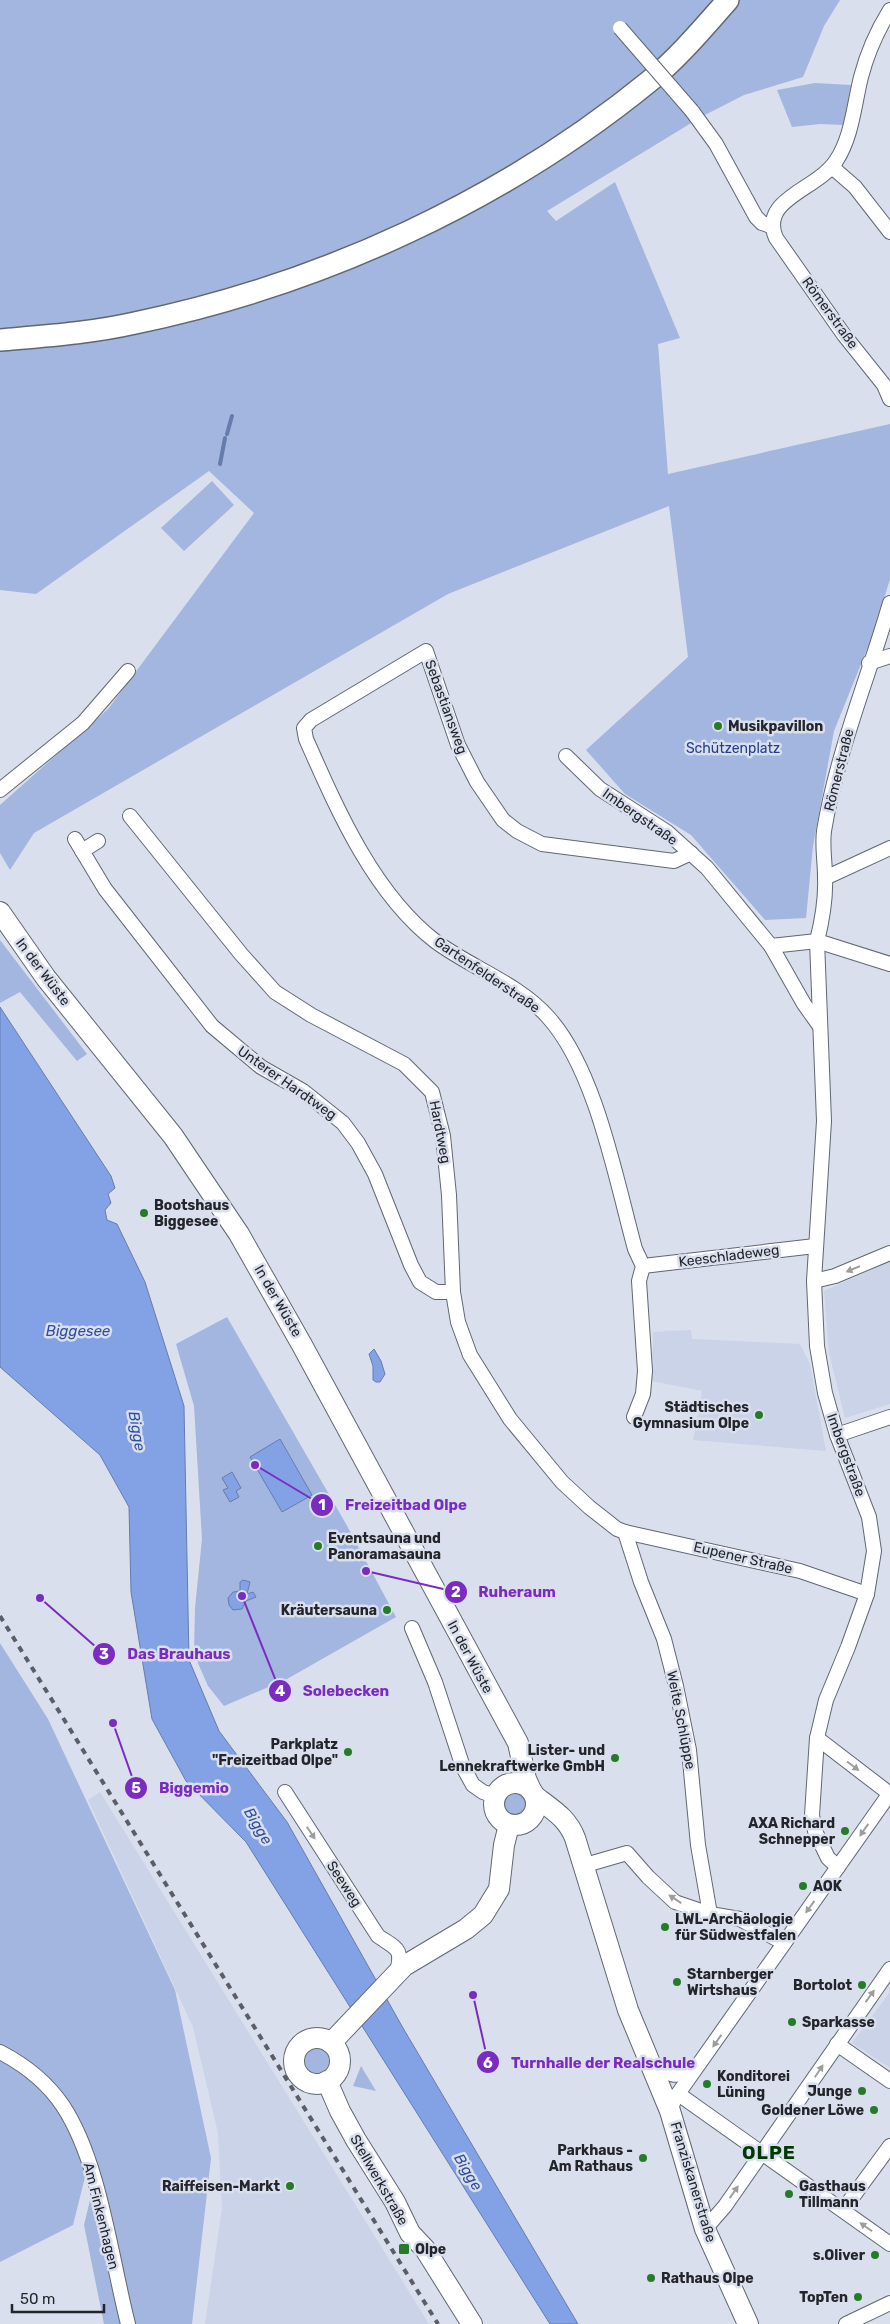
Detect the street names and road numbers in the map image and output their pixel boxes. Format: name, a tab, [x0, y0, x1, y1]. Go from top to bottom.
street label: Römerstraße	[798, 274, 862, 352]
street label: Sebastiansweg	[421, 658, 471, 756]
street label: Römerstraße	[821, 727, 857, 813]
street label: Imbergstraße	[599, 785, 681, 849]
street label: Gartenfelderstraße	[431, 933, 543, 1017]
street label: In der Wüste	[12, 935, 74, 1009]
street label: Unterer Hardtweg	[234, 1043, 340, 1123]
street label: Hardtweg	[426, 1099, 454, 1165]
street label: Keeschladeweg	[678, 1241, 780, 1271]
street label: In der Wüste	[251, 1262, 305, 1340]
street label: Imbergstraße	[823, 1411, 869, 1499]
street label: Eupener Straße	[692, 1538, 794, 1578]
street label: In der Wüste	[444, 1618, 496, 1696]
street label: Weite Schlüppe	[663, 1669, 699, 1771]
street label: Seeweg	[323, 1858, 365, 1910]
street label: Franziskanerstraße	[667, 2120, 719, 2244]
street label: Stellwerkstraße	[346, 2132, 412, 2228]
street label: Am Finkenhagen	[80, 2161, 122, 2271]

